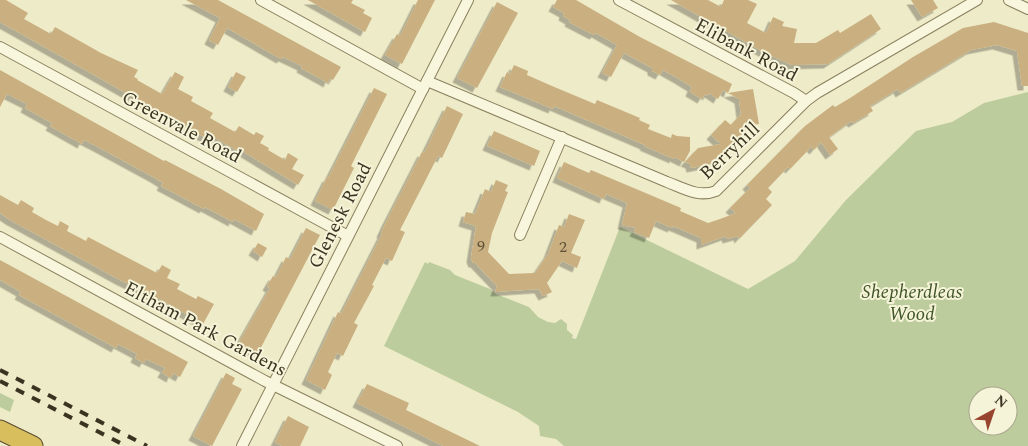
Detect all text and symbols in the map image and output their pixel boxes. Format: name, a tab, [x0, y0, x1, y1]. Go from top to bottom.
street label: Elibank Road	[690, 11, 803, 90]
street label: Greenvale Road	[116, 84, 246, 171]
street label: Berryhill	[693, 115, 767, 187]
street label: Glenesk Road	[301, 157, 380, 274]
house number: 9	[477, 234, 485, 258]
house number: 2	[559, 235, 567, 259]
street label: Eltham Park Gardens	[119, 274, 292, 384]
park label: Shepherdleas Wood	[862, 278, 963, 329]
north arrow	[968, 386, 1018, 436]
text: N	[990, 390, 1012, 413]

